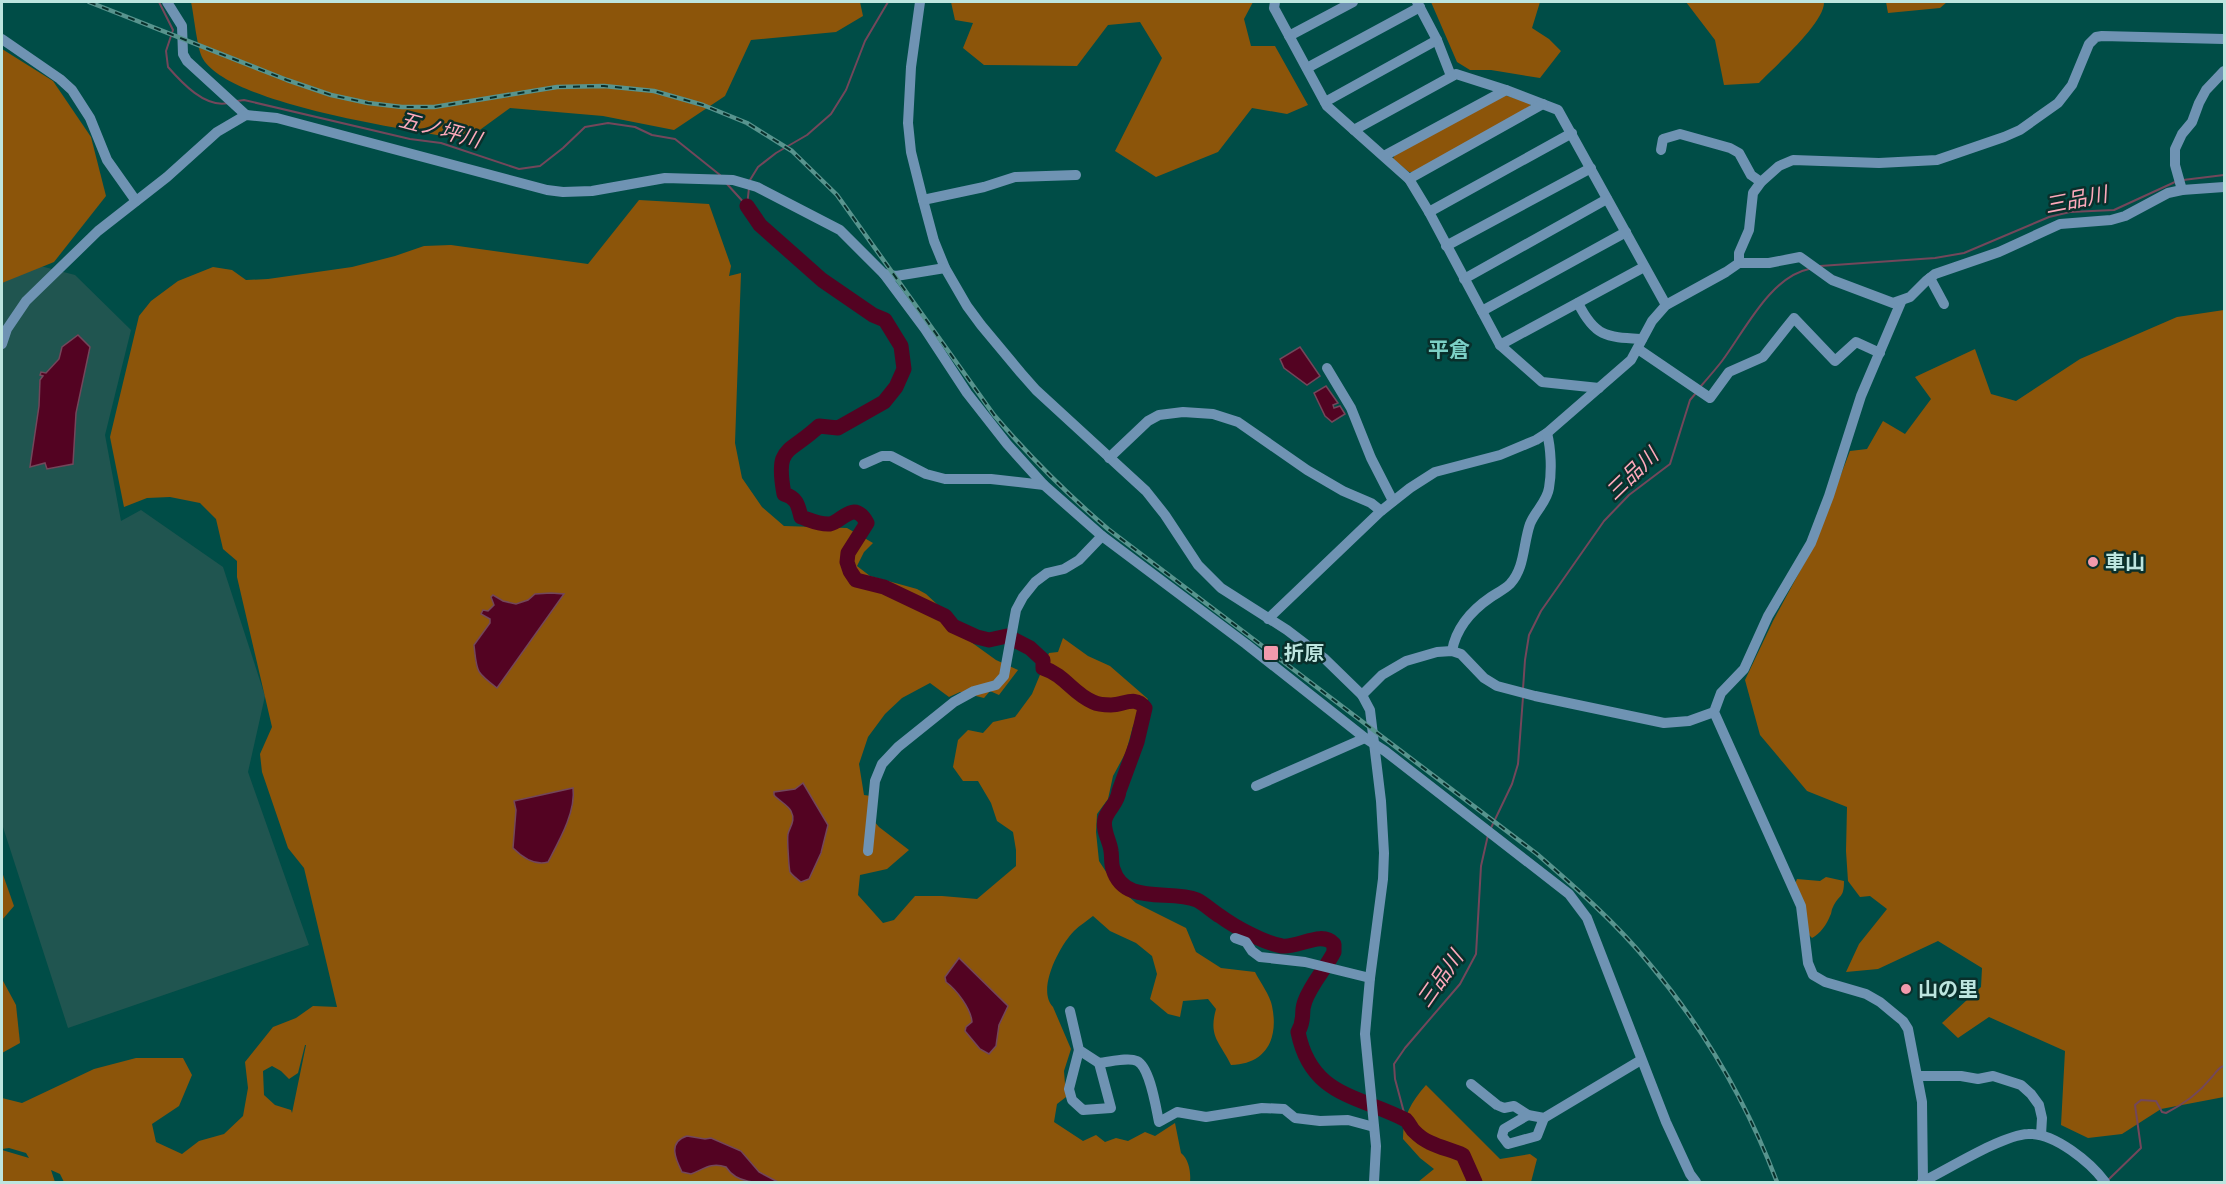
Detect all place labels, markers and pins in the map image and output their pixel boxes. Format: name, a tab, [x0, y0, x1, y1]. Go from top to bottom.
place label: 車山	[2105, 550, 2145, 574]
marker: 車山	[2086, 555, 2100, 569]
place label: 折原	[1284, 641, 1324, 665]
marker: 折原	[1262, 644, 1280, 662]
place label: 山の里	[1918, 977, 1978, 1001]
marker: 山の里	[1899, 982, 1913, 996]

